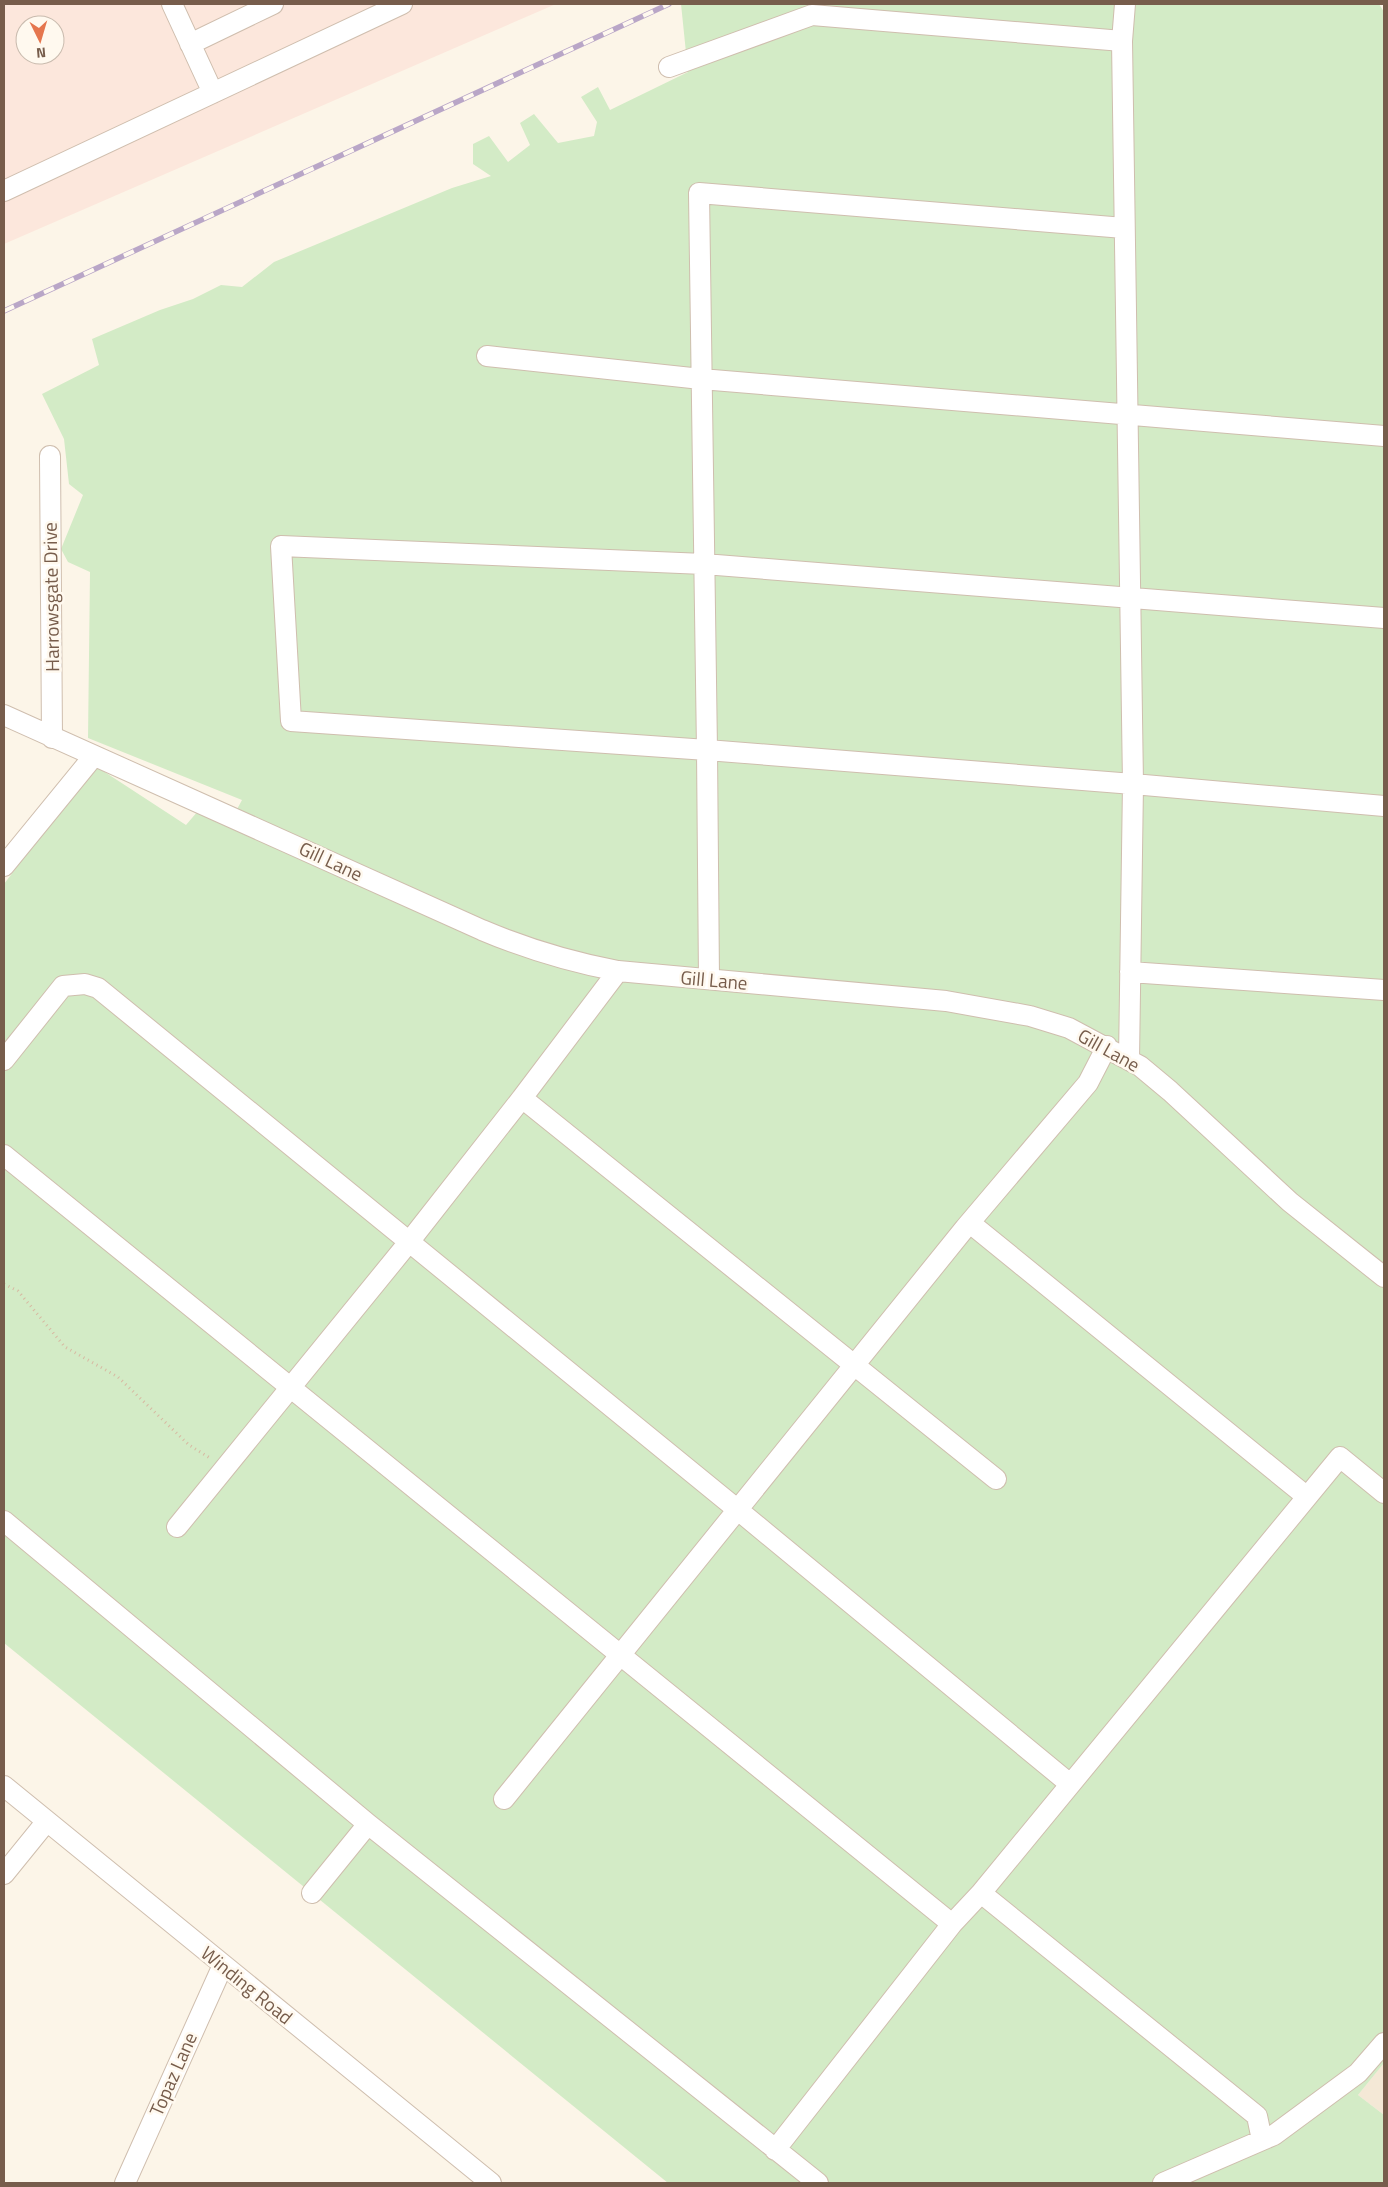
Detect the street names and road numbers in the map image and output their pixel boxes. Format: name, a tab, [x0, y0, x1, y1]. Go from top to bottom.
street label: Harrowsgate Drive	[35, 522, 66, 672]
street label: Gill Lane	[295, 833, 368, 888]
street label: Gill Lane	[679, 962, 749, 997]
street label: Gill Lane	[1073, 1021, 1146, 1079]
street label: Winding Road	[195, 1939, 299, 2031]
street label: Topaz Lane	[141, 2027, 204, 2120]

